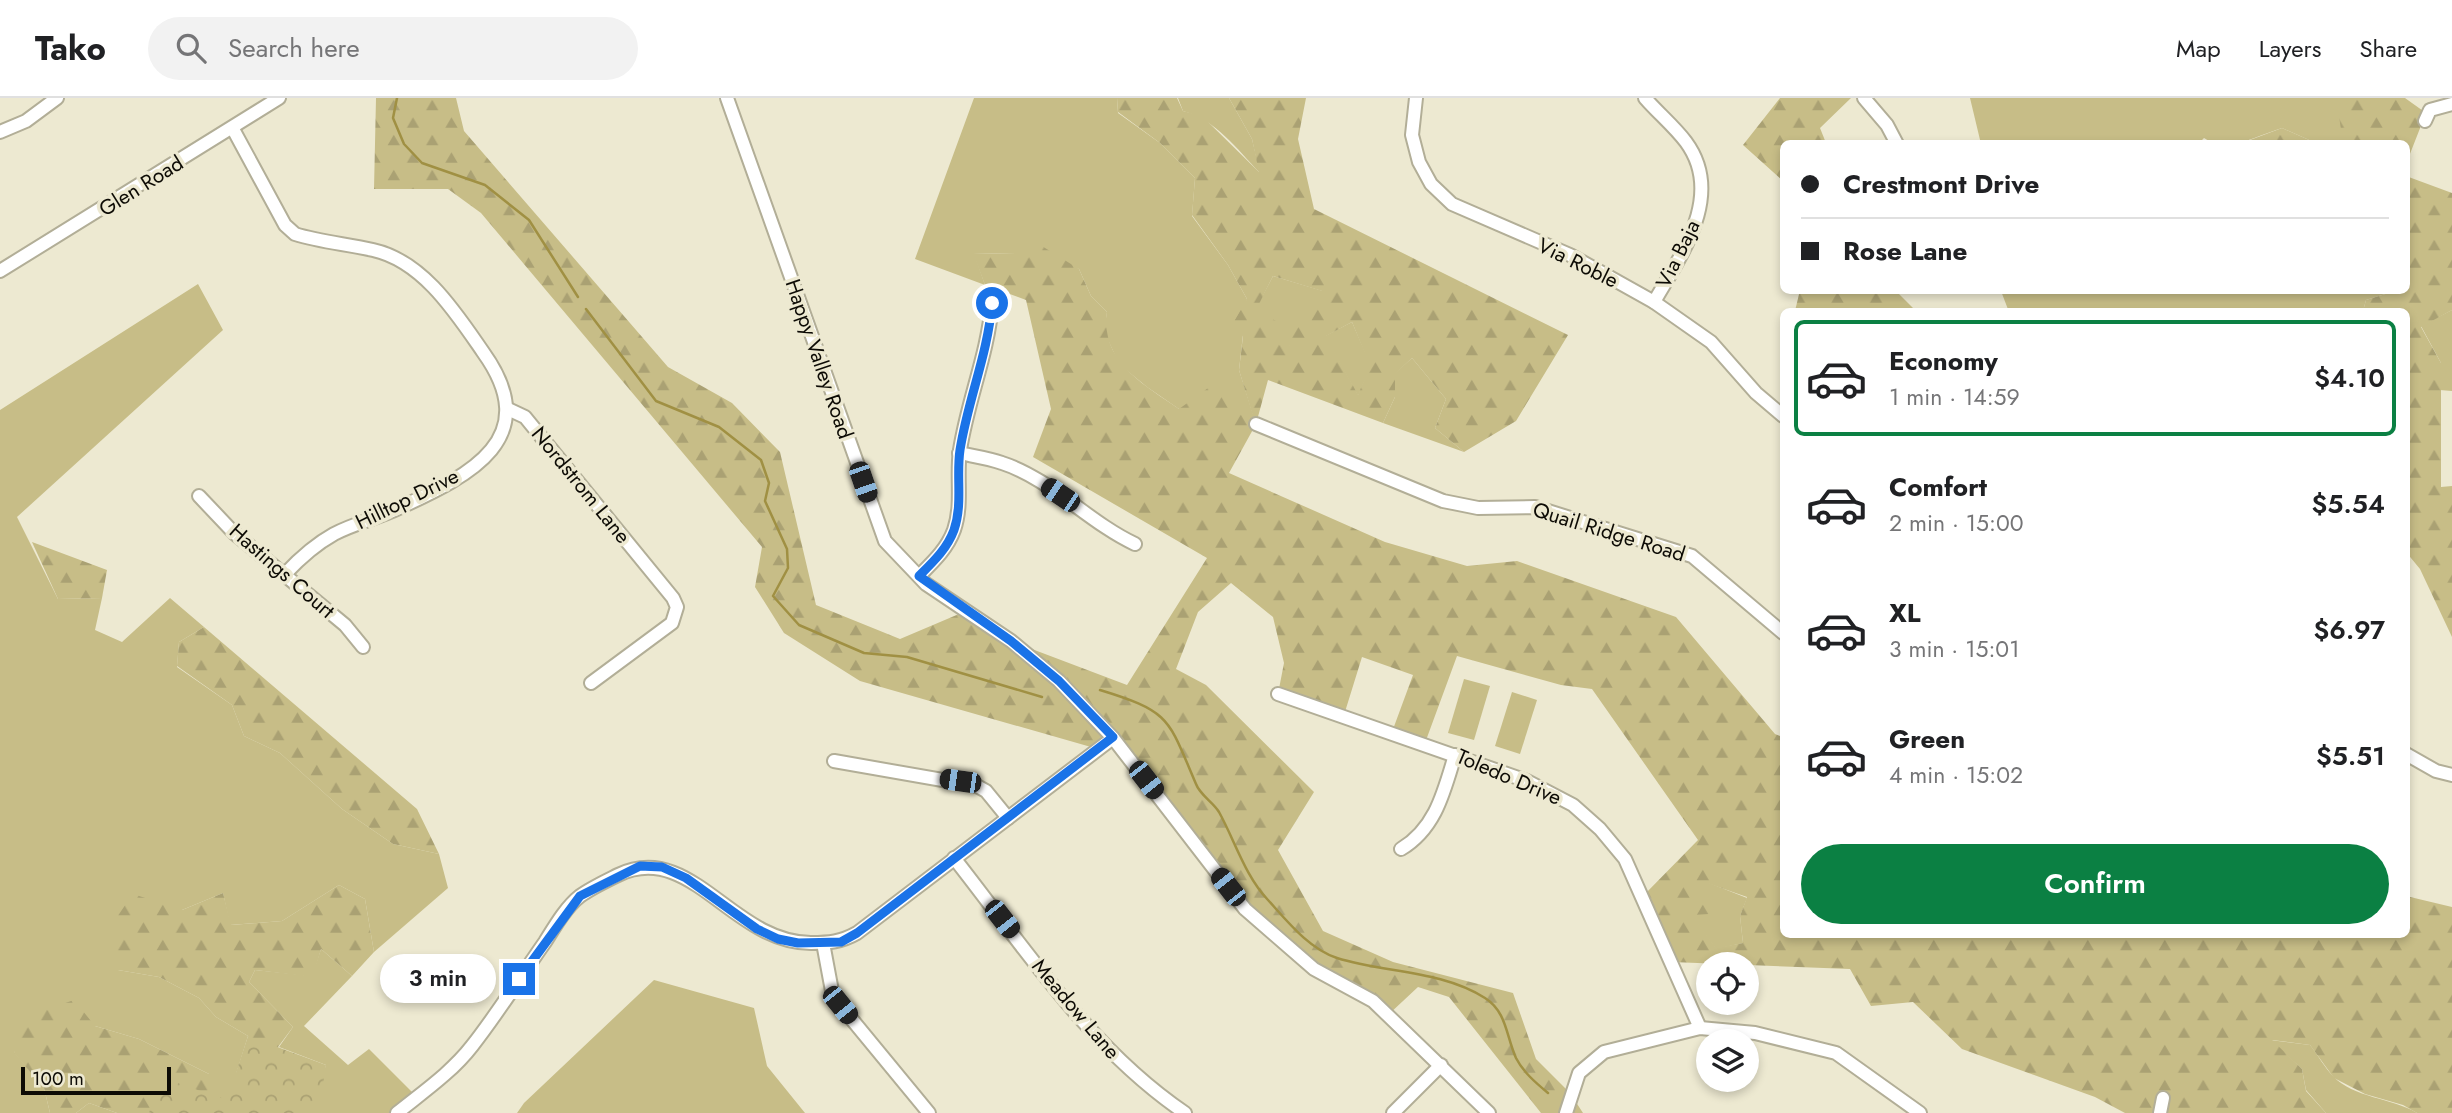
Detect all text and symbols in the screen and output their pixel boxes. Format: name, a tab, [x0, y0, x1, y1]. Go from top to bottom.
search box	[148, 17, 638, 80]
text: Tako	[35, 25, 106, 72]
icon: search	[172, 29, 210, 67]
text: Search here	[228, 29, 360, 67]
text: Map	[2176, 31, 2221, 66]
text: Layers	[2259, 31, 2321, 66]
text: Share	[2359, 31, 2417, 66]
street label: Glen Road	[93, 148, 189, 224]
text: Crestmont Drive	[1843, 165, 2039, 203]
street label: Via Baja	[1649, 215, 1707, 293]
street label: Via Roble	[1533, 231, 1624, 296]
text: Rose Lane	[1843, 232, 1967, 270]
street label: Happy Valley Road	[778, 275, 860, 443]
route start	[976, 287, 1008, 319]
text: Economy	[1889, 342, 1998, 380]
icon: car	[1805, 347, 1868, 410]
text: $4.10	[2314, 359, 2385, 397]
text: 1 min · 14:59	[1889, 380, 2020, 414]
street label: Nordstrom Lane	[524, 420, 638, 550]
car	[847, 459, 880, 505]
street label: Hilltop Drive	[350, 461, 464, 537]
text: Comfort	[1889, 468, 1987, 506]
icon: car	[1805, 473, 1868, 536]
car	[1037, 475, 1084, 515]
text: $5.54	[2312, 485, 2385, 523]
street label: Quail Ridge Road	[1529, 495, 1689, 569]
text: 2 min · 15:00	[1889, 506, 2024, 540]
street label: Hastings Court	[223, 517, 341, 625]
text: XL	[1889, 594, 1921, 632]
icon: car	[1805, 599, 1868, 662]
text: $6.97	[2313, 611, 2385, 649]
text: 3 min · 15:01	[1889, 632, 2020, 666]
text: Green	[1889, 720, 1965, 758]
icon: car	[1805, 725, 1868, 788]
text: $5.51	[2316, 737, 2385, 775]
street label: Toledo Drive	[1452, 741, 1566, 813]
car	[1125, 757, 1168, 803]
text: 4 min · 15:02	[1889, 758, 2023, 792]
car	[938, 768, 983, 794]
button: Confirm	[1801, 844, 2389, 924]
car	[1207, 864, 1250, 910]
car	[981, 896, 1024, 942]
street label: Meadow Lane	[1025, 952, 1127, 1066]
map controls	[1696, 952, 1759, 1092]
button: locate	[1696, 952, 1759, 1015]
callout: 3 min	[379, 954, 494, 1004]
text: 3 min	[409, 961, 467, 995]
route end	[503, 963, 535, 995]
car	[819, 982, 862, 1028]
button: layers	[1696, 1029, 1759, 1092]
scale bar	[21, 1064, 172, 1096]
text: 100 m	[32, 1065, 84, 1092]

